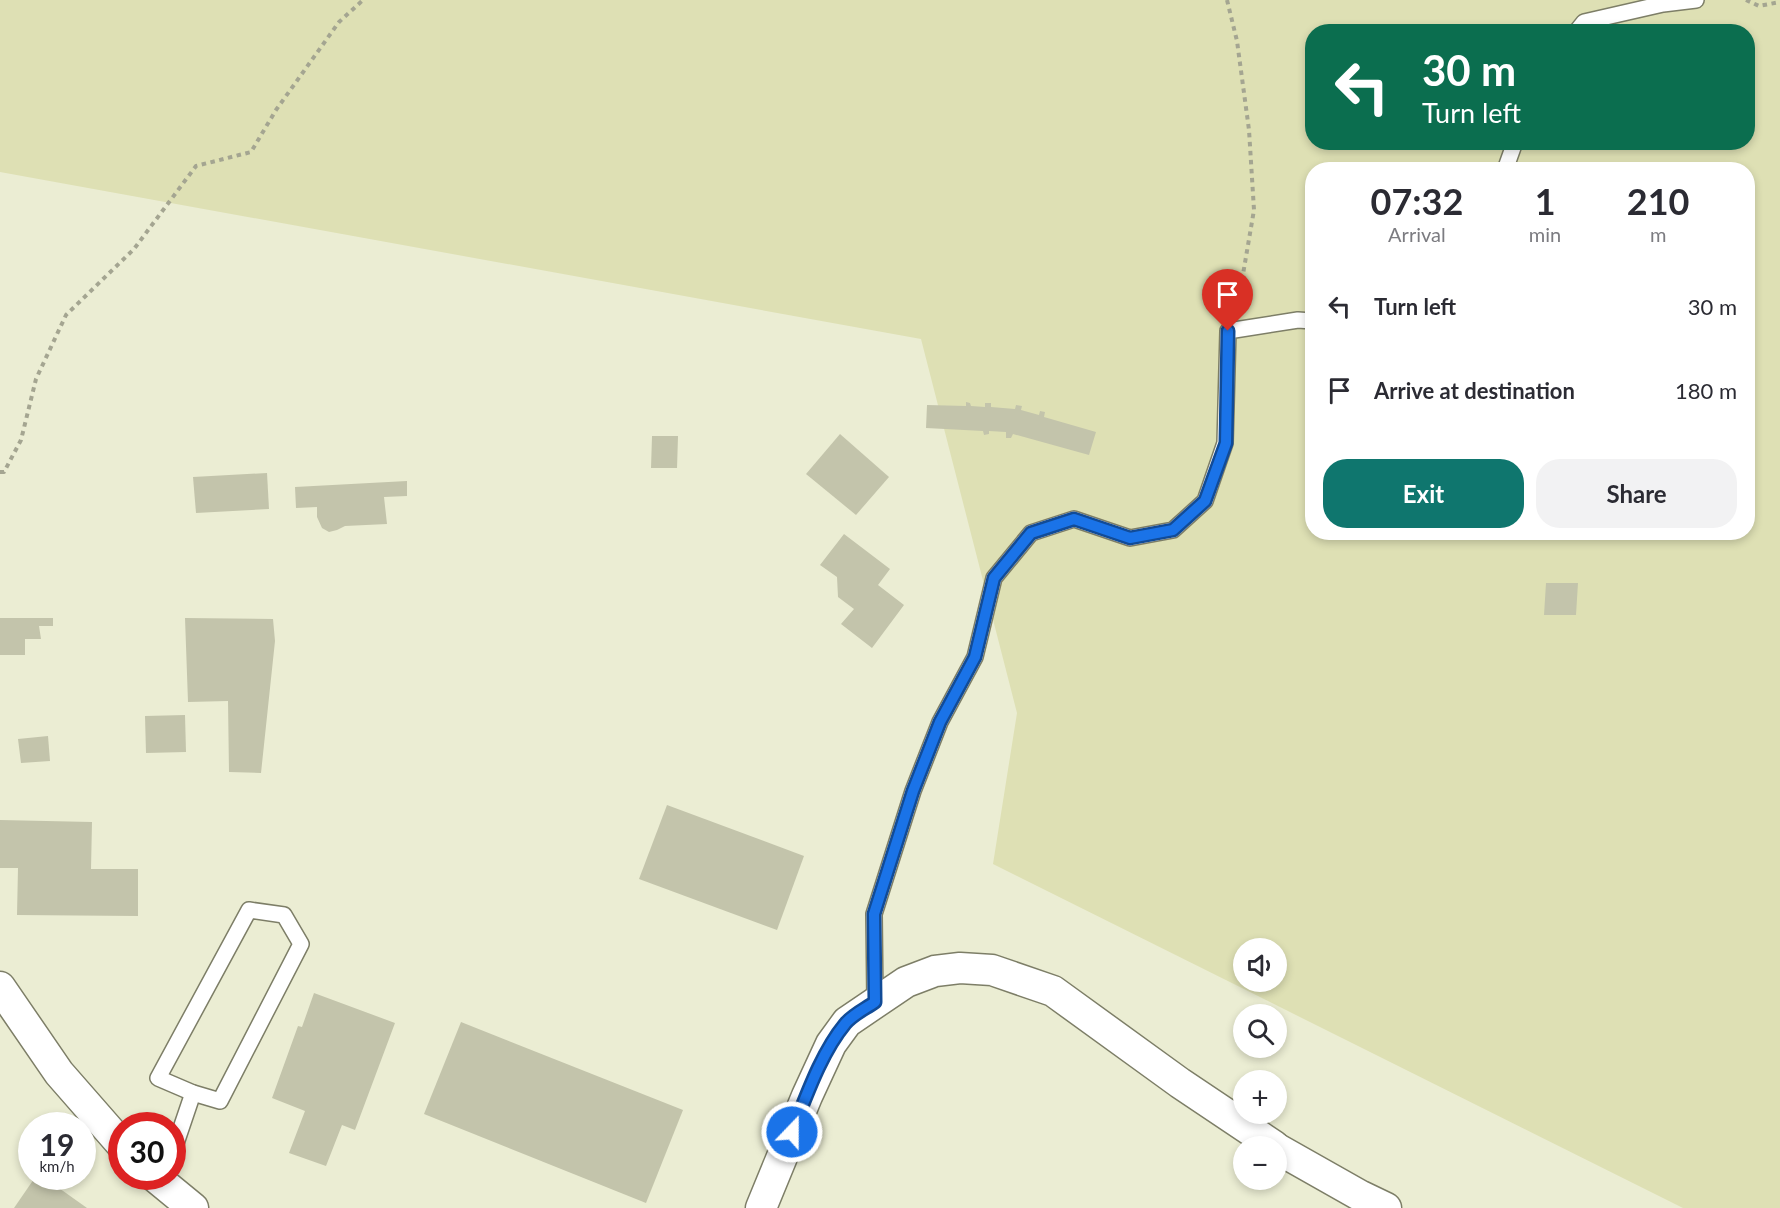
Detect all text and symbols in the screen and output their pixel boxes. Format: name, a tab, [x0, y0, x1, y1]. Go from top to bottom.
text: 30 m	[1422, 45, 1516, 95]
icon: left	[1323, 48, 1401, 126]
text: Turn left	[1422, 96, 1521, 129]
text: 07:32	[1371, 179, 1463, 223]
text: 1	[1535, 179, 1556, 223]
text: 210	[1627, 179, 1689, 223]
text: Arrival	[1388, 222, 1446, 246]
text: min	[1529, 222, 1561, 246]
text: m	[1650, 222, 1666, 246]
pin	[1202, 269, 1253, 331]
icon: arrive	[1211, 278, 1244, 311]
icon: left	[1323, 290, 1356, 323]
text: Turn left	[1374, 293, 1456, 320]
text: 30 m	[1688, 293, 1737, 320]
icon: arrive	[1323, 374, 1356, 407]
text: Arrive at destination	[1374, 377, 1575, 404]
text: 180 m	[1675, 377, 1737, 404]
button: Exit	[1323, 459, 1524, 528]
button: Share	[1536, 459, 1737, 528]
map controls	[1233, 938, 1287, 1190]
button: sound	[1233, 938, 1287, 992]
button: search	[1233, 1004, 1287, 1058]
button: +	[1233, 1070, 1287, 1124]
position arrow	[760, 1100, 824, 1164]
speed limit sign: 30	[108, 1112, 186, 1190]
text: 19	[40, 1126, 74, 1162]
button: −	[1233, 1136, 1287, 1190]
text: km/h	[39, 1157, 75, 1175]

